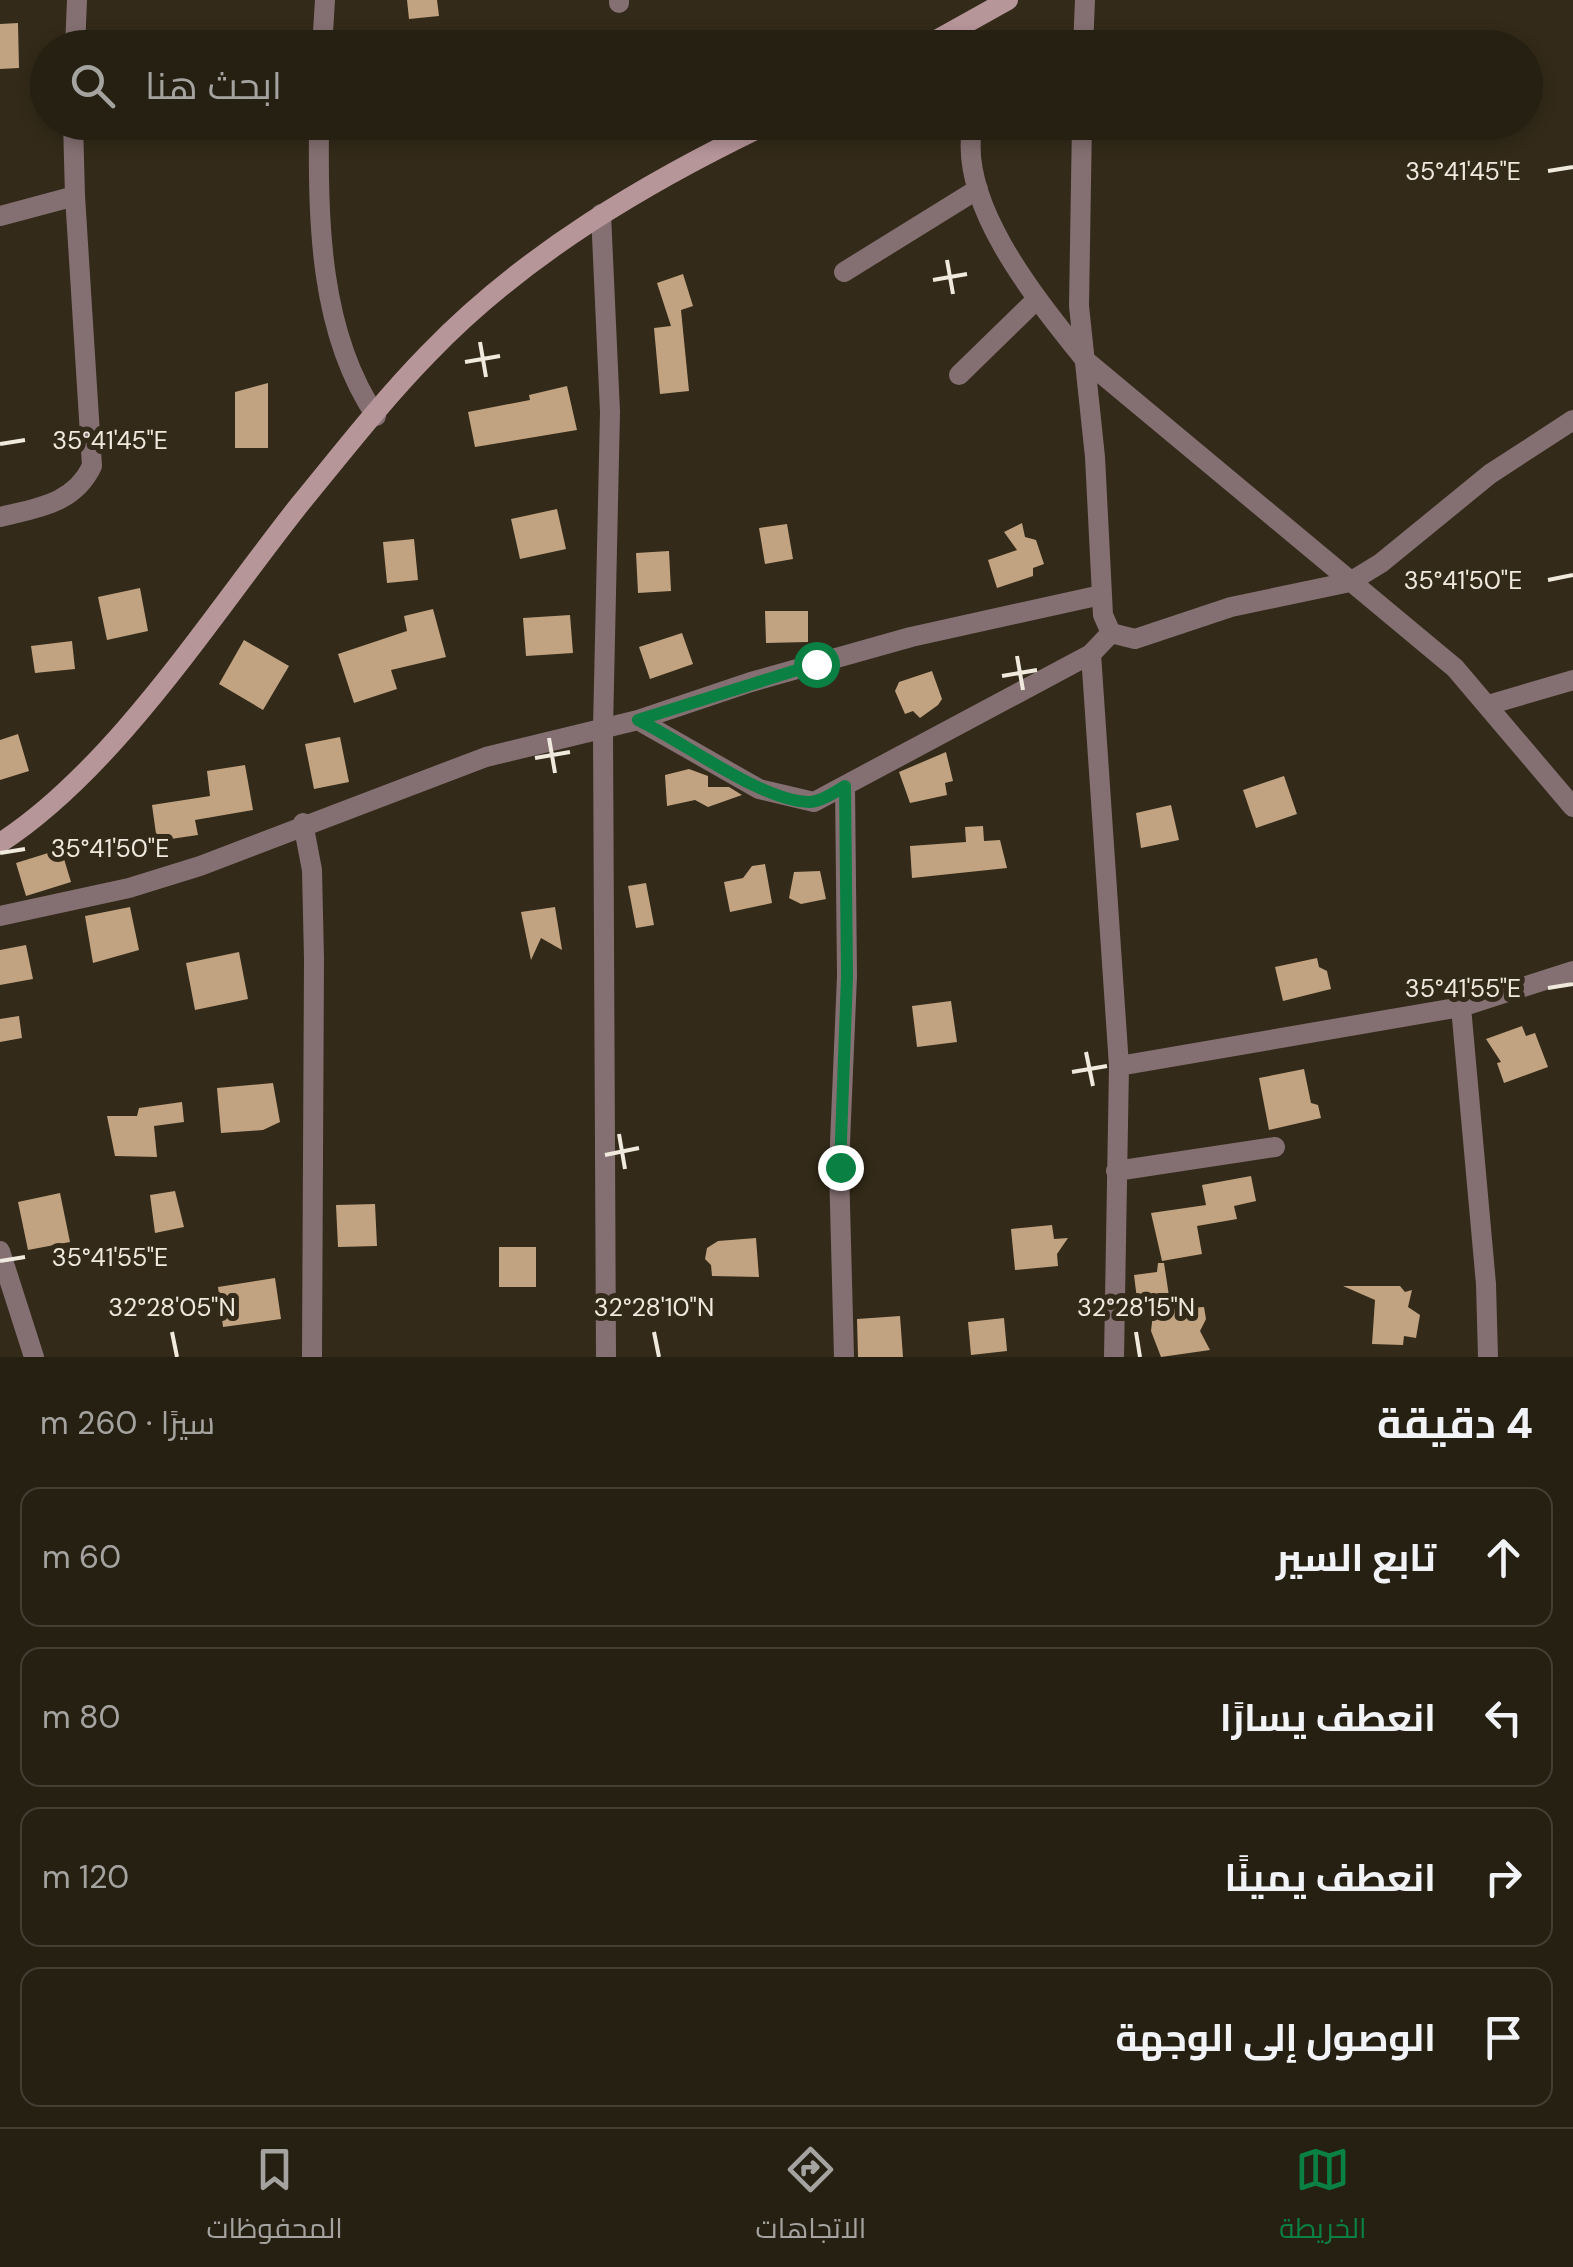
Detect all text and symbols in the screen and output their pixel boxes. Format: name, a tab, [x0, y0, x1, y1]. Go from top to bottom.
search box	[30, 30, 1543, 140]
icon: search	[65, 58, 120, 113]
text: ابحث هنا	[145, 61, 282, 111]
text: 35°41'45"E	[1405, 155, 1521, 188]
text: 35°41'45"E	[52, 424, 168, 457]
text: 35°41'50"E	[1404, 564, 1522, 597]
route start	[794, 642, 840, 688]
text: 35°41'50"E	[51, 832, 169, 865]
text: 35°41'55"E	[1405, 972, 1521, 1005]
route end	[818, 1145, 864, 1191]
text: 35°41'55"E	[52, 1241, 168, 1274]
text: 32°28'05"N	[108, 1291, 236, 1324]
text: 32°28'10"N	[594, 1291, 714, 1324]
text: 32°28'15"N	[1077, 1291, 1195, 1324]
text: 4 دقيقة	[1377, 1396, 1533, 1451]
text: سيرًا · 260 m	[40, 1402, 215, 1444]
icon: ahead	[1476, 1530, 1531, 1585]
text: تابع السير	[1276, 1533, 1436, 1583]
text: 60 m	[42, 1536, 121, 1578]
icon: left	[1476, 1690, 1531, 1745]
text: انعطف يسارًا	[1220, 1693, 1436, 1743]
text: 80 m	[42, 1696, 120, 1738]
icon: right	[1476, 1850, 1531, 1905]
text: انعطف يمينًا	[1224, 1853, 1436, 1903]
text: 120 m	[42, 1856, 129, 1898]
icon: arrive	[1476, 2010, 1531, 2065]
text: الوصول إلى الوجهة	[1115, 2013, 1436, 2063]
tab: المحفوظات	[206, 2142, 343, 2254]
tab: الاتجاهات	[756, 2142, 866, 2254]
tab: الخريطة	[1279, 2142, 1367, 2254]

